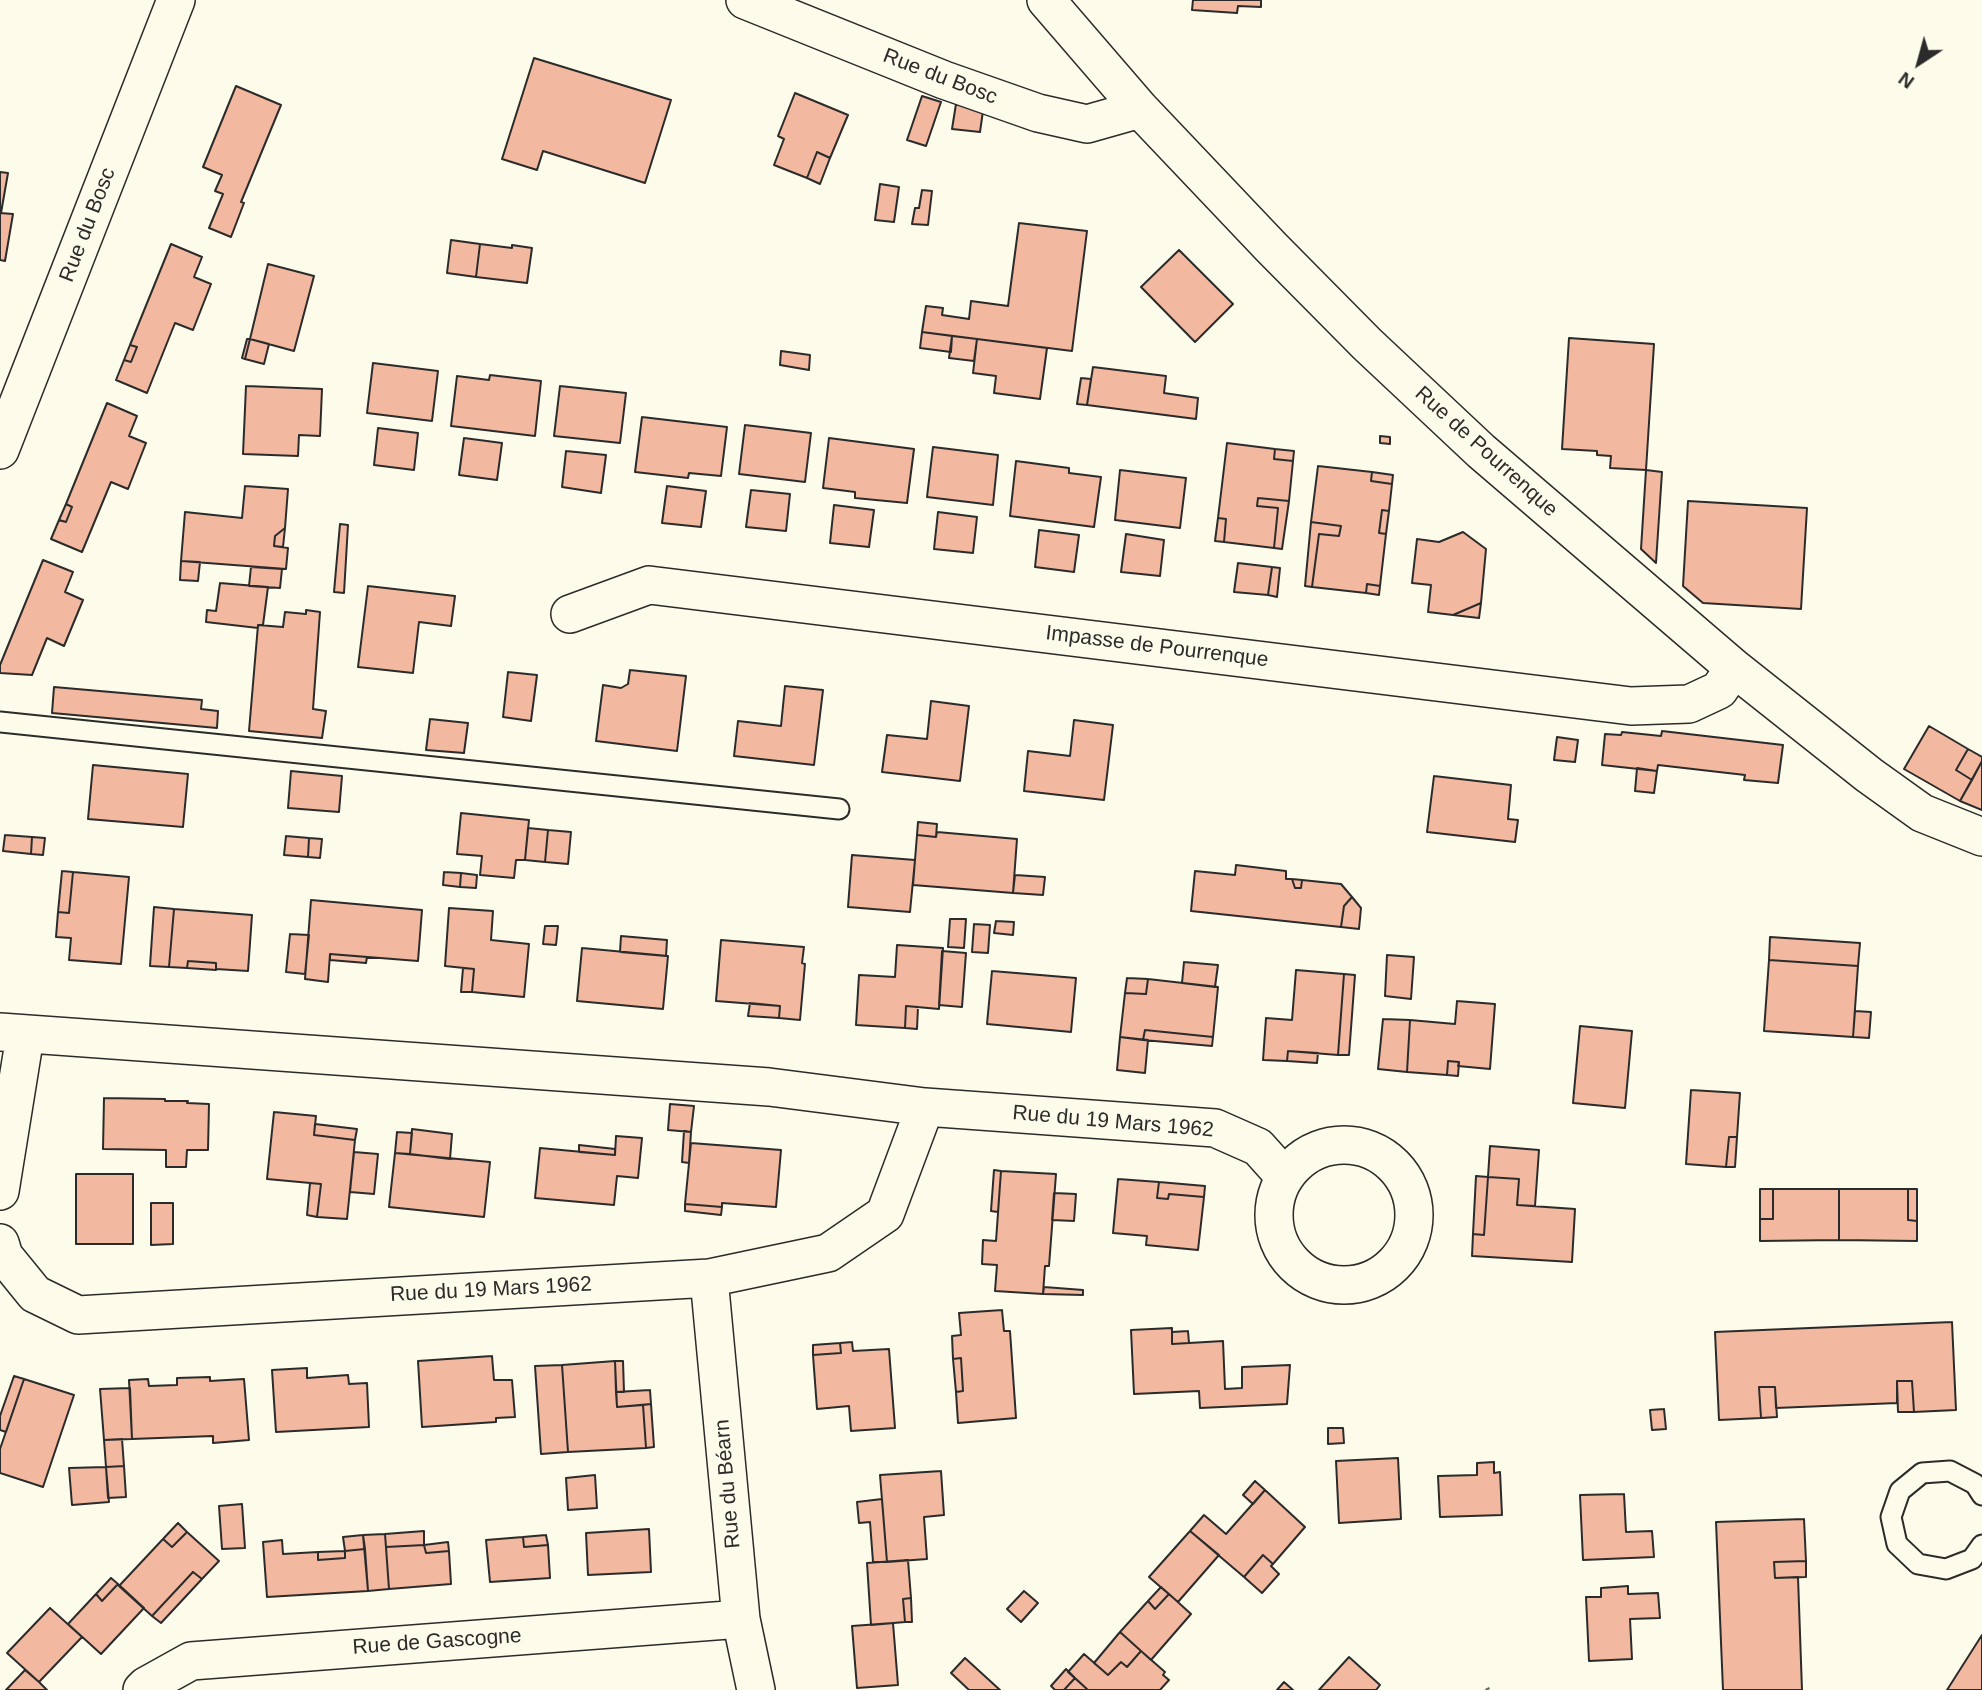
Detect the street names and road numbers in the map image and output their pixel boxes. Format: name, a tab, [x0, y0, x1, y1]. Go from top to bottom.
street label: Rue du Bosc	[879, 44, 1001, 110]
street label: Rue du Bosc	[55, 164, 121, 286]
street label: Rue de Pourrenque	[1409, 381, 1563, 523]
street label: Impasse de Pourrenque	[1044, 621, 1270, 673]
street label: Rue du 19 Mars 1962	[1011, 1101, 1215, 1143]
street label: Rue du 19 Mars 1962	[389, 1272, 593, 1308]
street label: Rue du Béarn	[710, 1418, 746, 1550]
street label: Rue de Gascogne	[352, 1624, 522, 1660]

